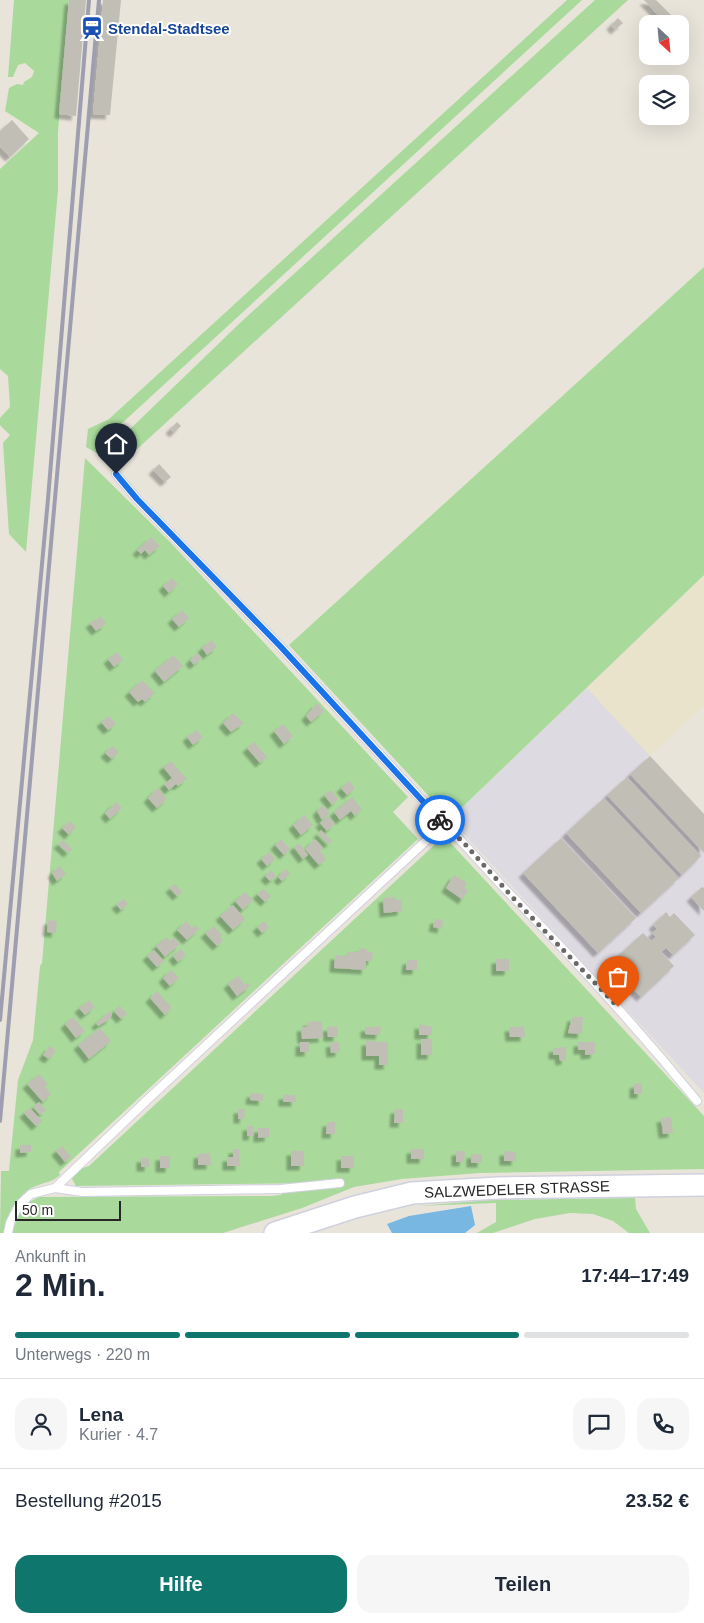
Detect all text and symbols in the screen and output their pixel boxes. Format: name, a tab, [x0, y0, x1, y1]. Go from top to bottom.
station icon: Stendal-Stadtsee	[79, 15, 105, 41]
north arrow	[639, 15, 689, 65]
map controls	[639, 15, 689, 125]
place label: Stendal-Stadtsee	[108, 20, 230, 37]
button: layers	[639, 75, 689, 125]
pin	[95, 423, 137, 474]
icon: home	[102, 430, 130, 458]
courier	[415, 795, 465, 845]
icon: bike	[426, 806, 454, 834]
pin	[597, 956, 639, 1007]
icon: bag	[604, 963, 632, 991]
street label: SALZWEDELER STRASSE	[424, 1177, 610, 1201]
scale bar	[15, 1198, 121, 1221]
text: 50 m	[22, 1202, 53, 1218]
text: Ankunft in	[15, 1248, 86, 1265]
text: 17:44–17:49	[581, 1265, 689, 1286]
text: 2 Min.	[15, 1267, 106, 1303]
text: Unterwegs · 220 m	[15, 1346, 150, 1363]
button: person	[15, 1398, 67, 1450]
button: chat	[573, 1398, 625, 1450]
button: phone	[637, 1398, 689, 1450]
text: Lena	[79, 1404, 123, 1425]
text: Kurier · 4.7	[79, 1426, 158, 1443]
text: Bestellung #2015	[15, 1490, 162, 1511]
text: 23.52 €	[626, 1490, 689, 1511]
button: Hilfe	[15, 1555, 347, 1613]
button: Teilen	[357, 1555, 689, 1613]

